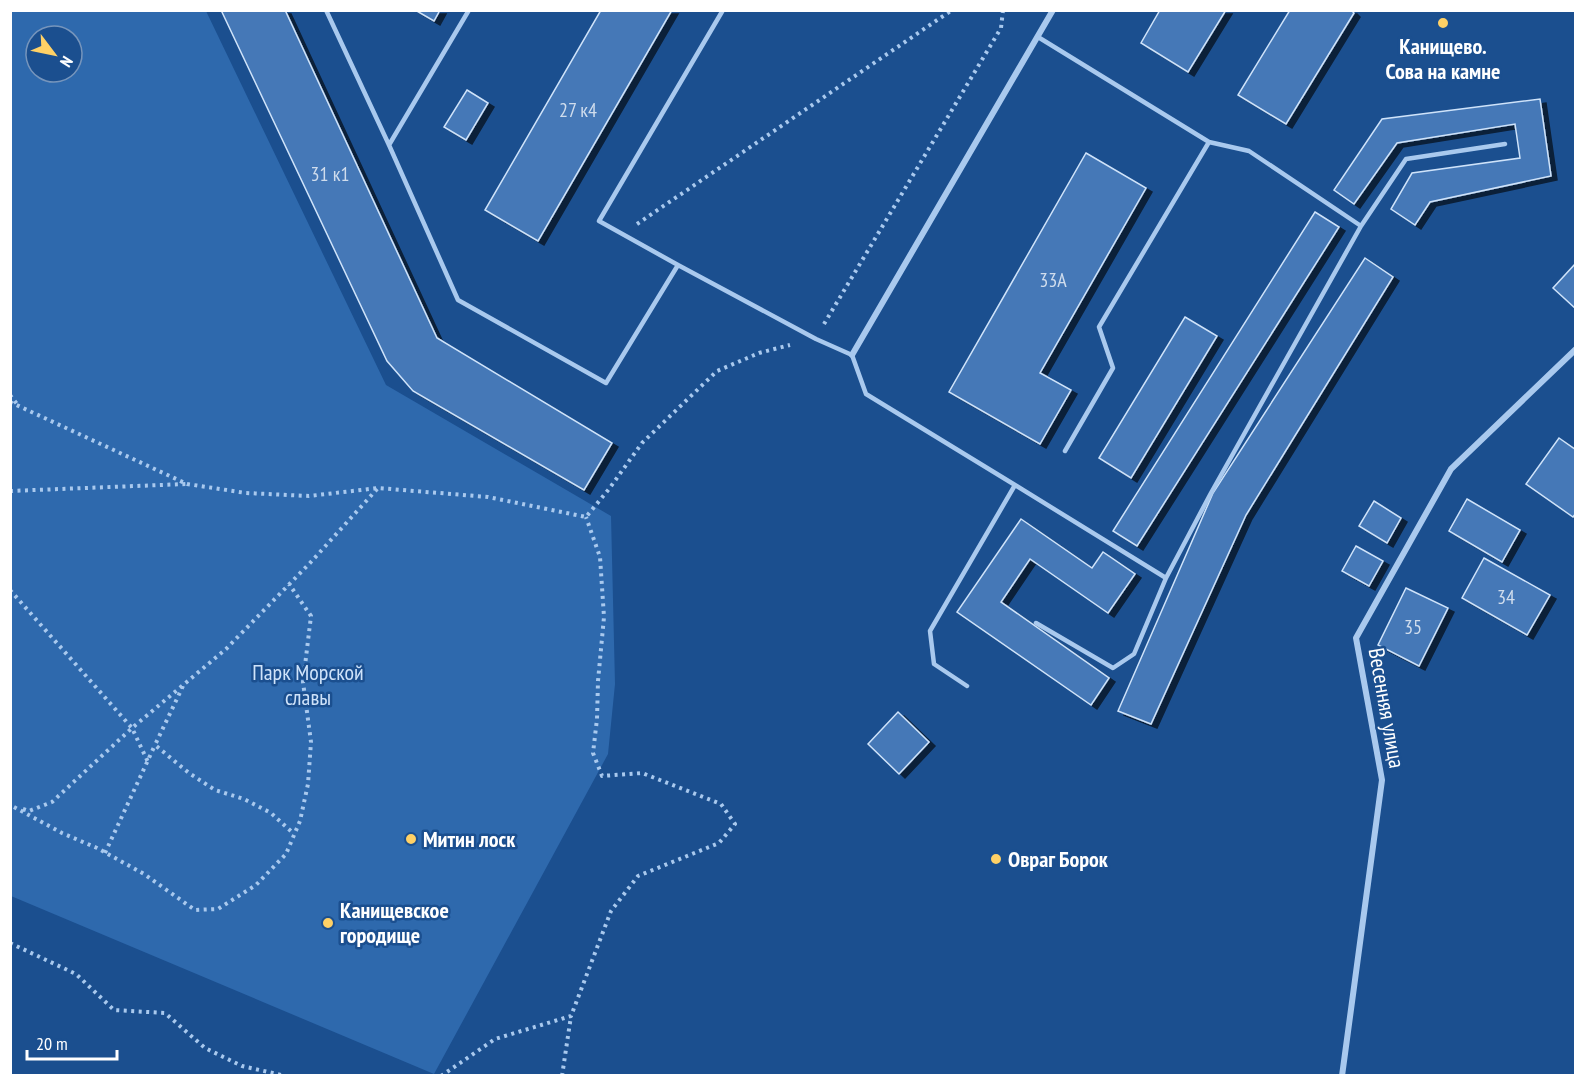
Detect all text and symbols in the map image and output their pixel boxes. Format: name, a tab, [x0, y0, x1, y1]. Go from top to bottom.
marker: Канищево. Сова на камне	[1436, 16, 1450, 30]
north arrow	[24, 24, 84, 84]
place label: Канищево. Сова на камне	[1386, 32, 1500, 85]
text: N	[56, 53, 77, 71]
house number: 27 к4	[559, 97, 597, 123]
house number: 31 к1	[311, 161, 349, 187]
house number: 33А	[1039, 267, 1067, 293]
house number: 34	[1497, 584, 1515, 610]
house number: 35	[1404, 614, 1422, 640]
street label: Весенняя улица	[1363, 646, 1411, 770]
park label: Парк Морской славы	[252, 658, 364, 711]
place label: Митин лоск	[423, 825, 516, 853]
marker: Митин лоск	[404, 832, 418, 846]
place label: Овраг Борок	[1008, 845, 1109, 873]
marker: Овраг Борок	[989, 852, 1003, 866]
place label: Канищевское городище	[340, 896, 449, 949]
marker: Канищевское городище	[321, 916, 335, 930]
scale bar	[27, 1023, 117, 1061]
text: 20 m	[36, 1032, 68, 1055]

